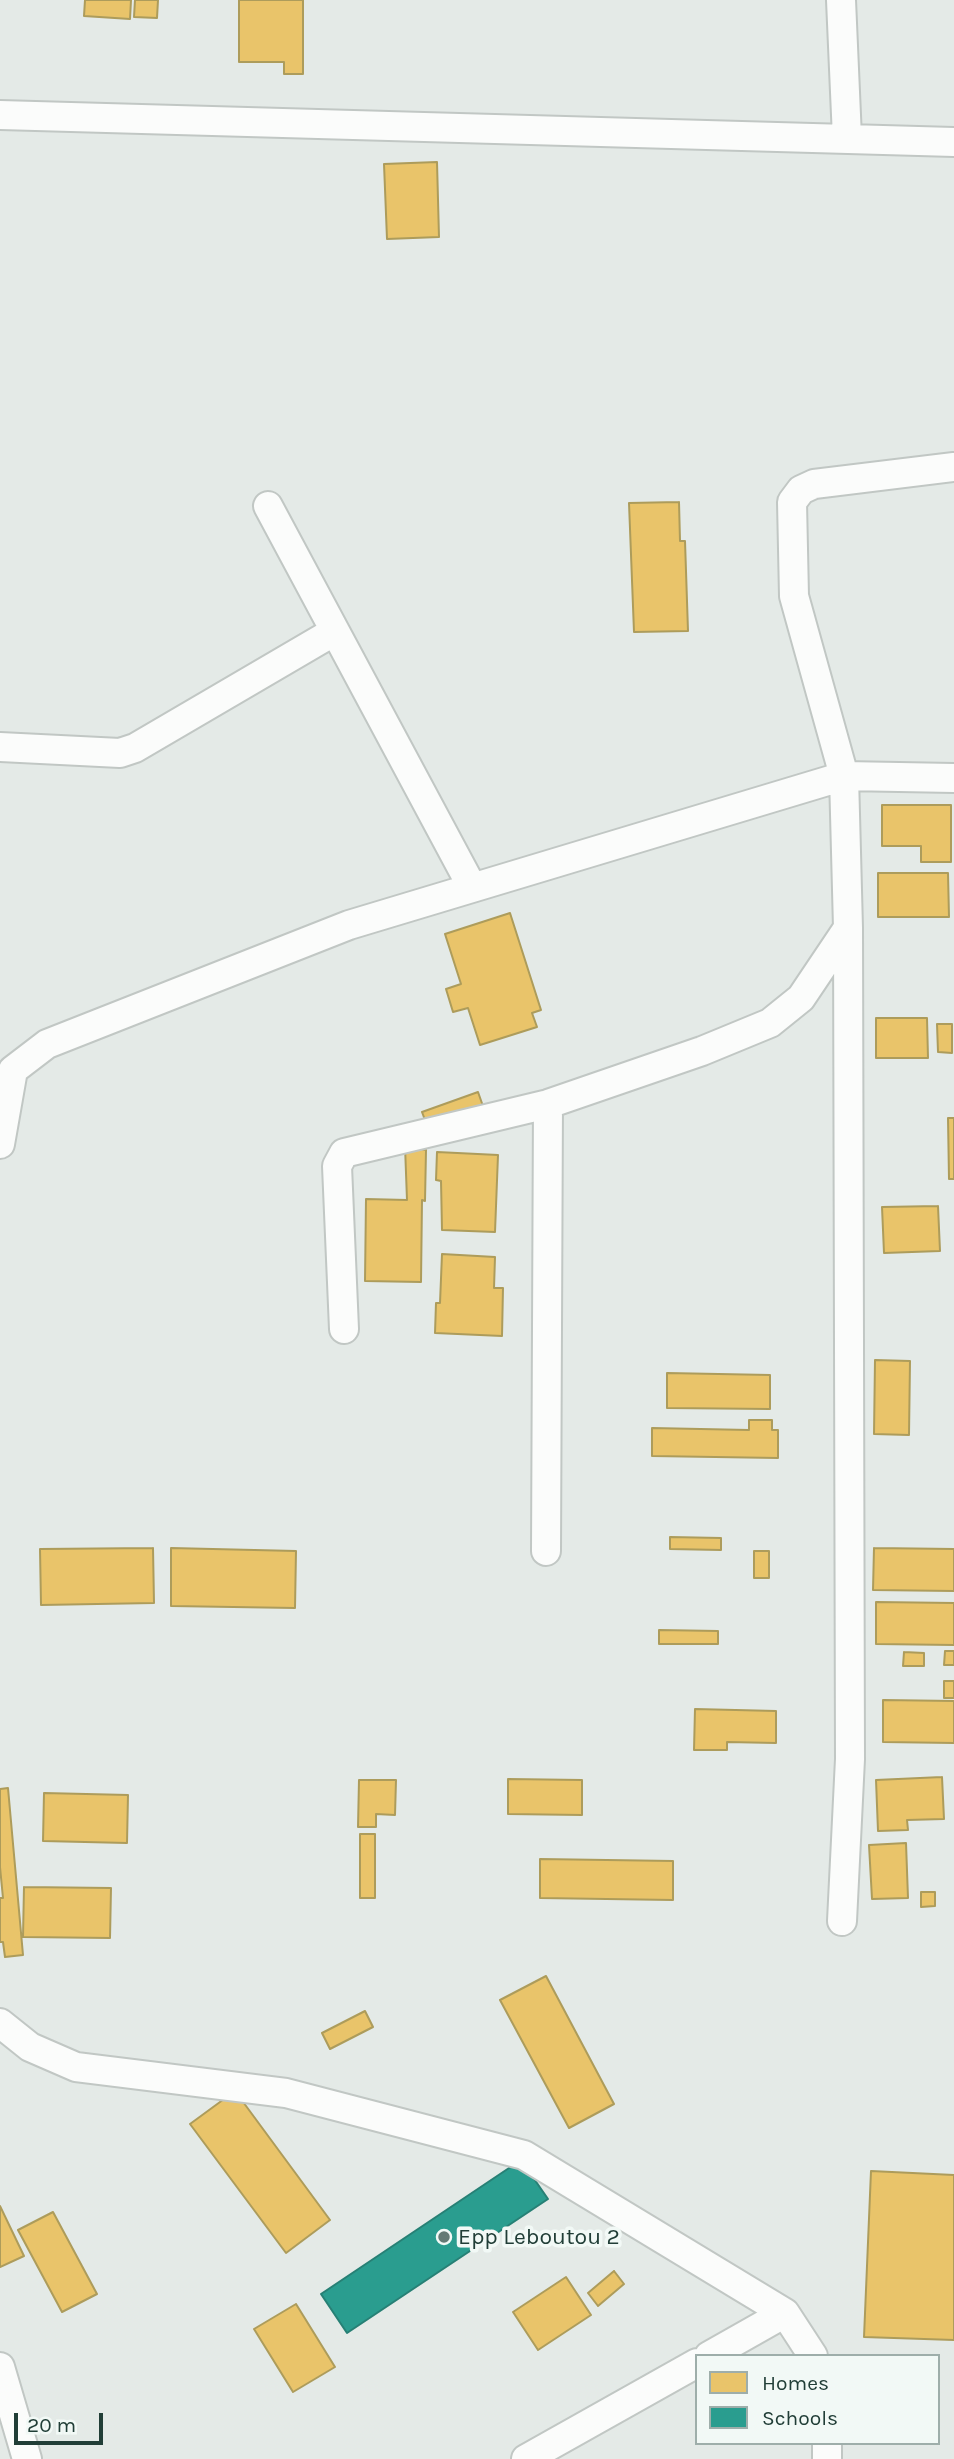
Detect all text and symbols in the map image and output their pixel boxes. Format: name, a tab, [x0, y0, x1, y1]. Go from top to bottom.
place label: Epp Leboutou 2	[458, 2223, 620, 2251]
marker: Epp Leboutou 2	[436, 2229, 452, 2245]
legend	[695, 2354, 940, 2445]
text: Homes	[762, 2371, 829, 2395]
scale bar	[18, 2400, 107, 2444]
text: Schools	[762, 2406, 838, 2430]
text: 20 m	[27, 2413, 76, 2437]

